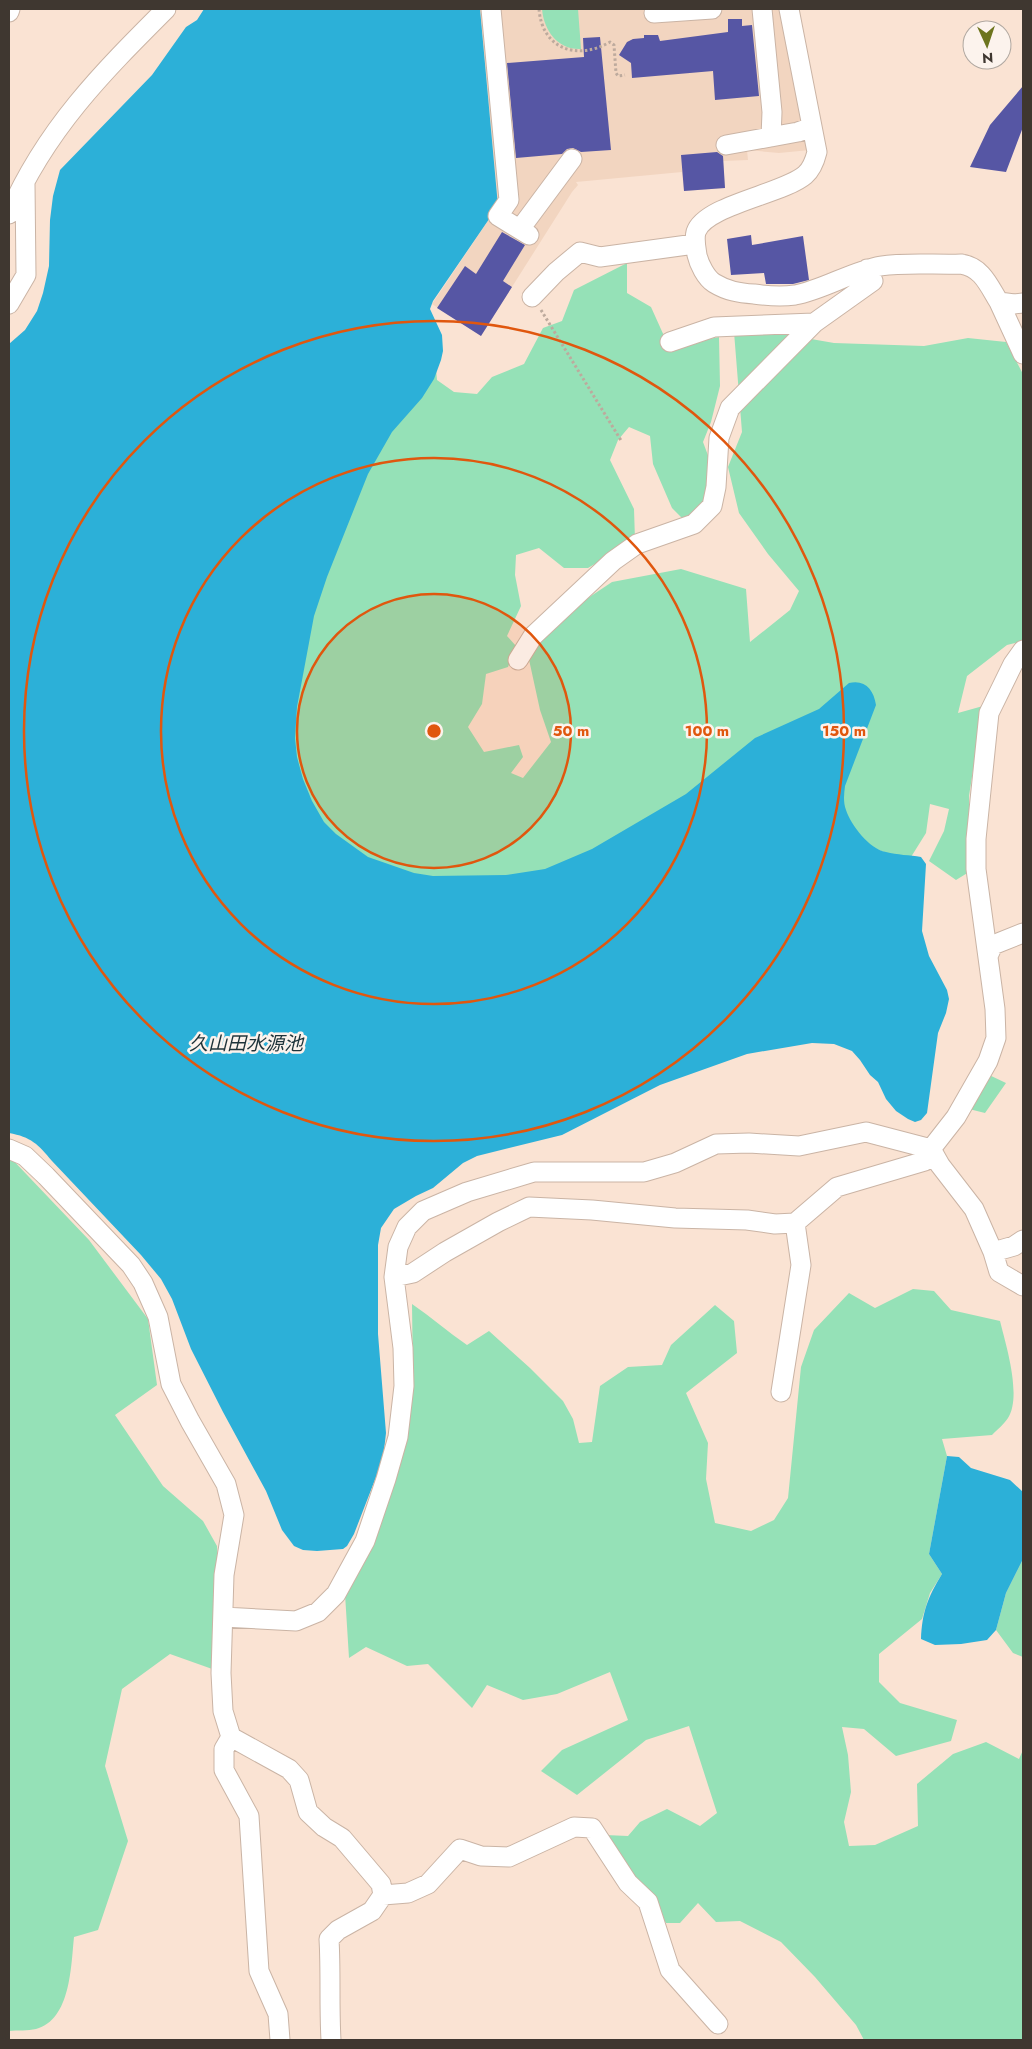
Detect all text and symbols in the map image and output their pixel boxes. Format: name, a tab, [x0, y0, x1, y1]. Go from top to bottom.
north arrow	[962, 20, 1012, 70]
text: N	[982, 48, 994, 68]
text: 50 m	[553, 720, 589, 742]
text: 100 m	[685, 720, 729, 742]
text: 150 m	[822, 720, 866, 742]
centre of rings	[425, 722, 443, 740]
water label: 久山田水源池	[189, 1030, 305, 1057]

